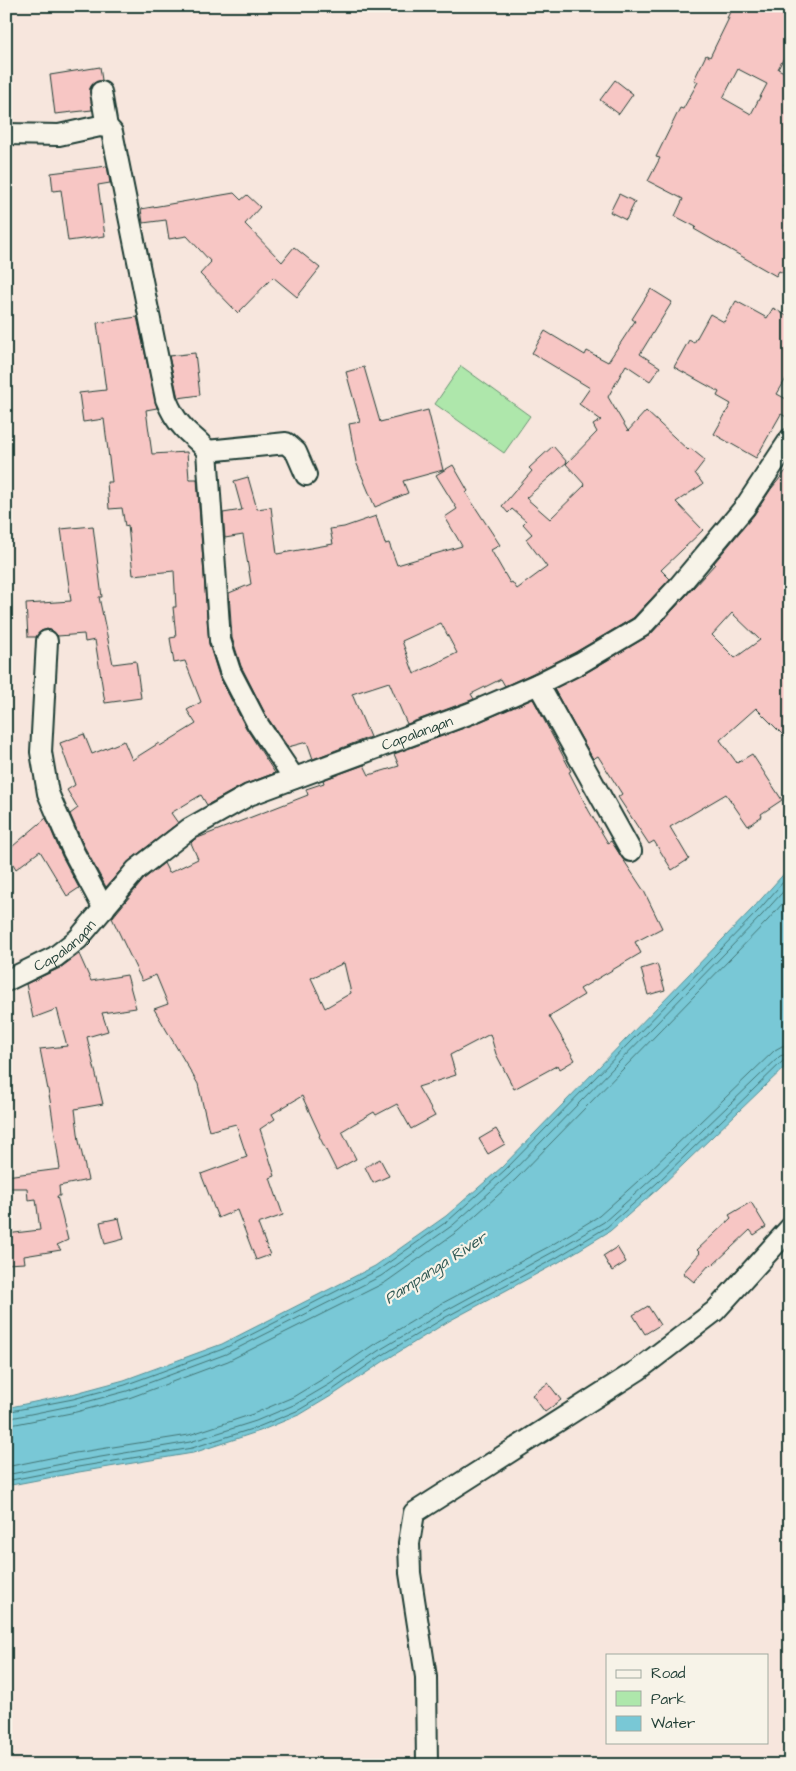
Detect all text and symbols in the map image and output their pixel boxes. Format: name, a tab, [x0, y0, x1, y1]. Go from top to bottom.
street label: Capalangan	[379, 710, 456, 756]
street label: Capalangan	[30, 915, 101, 977]
water label: Pampanga River	[380, 1225, 493, 1310]
legend	[606, 1654, 768, 1744]
text: Road	[651, 1663, 686, 1684]
text: Park	[651, 1689, 686, 1710]
text: Water	[651, 1713, 695, 1734]

